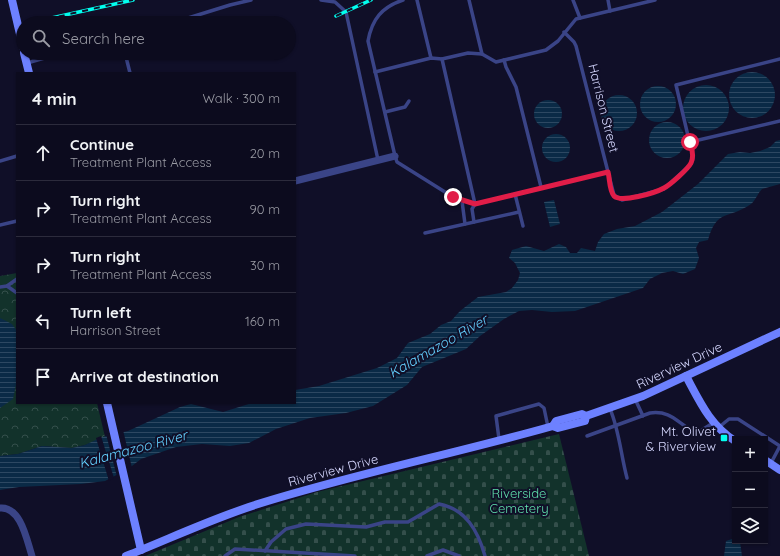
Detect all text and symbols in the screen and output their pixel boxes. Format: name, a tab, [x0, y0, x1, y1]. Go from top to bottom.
search box	[16, 16, 296, 60]
icon: search	[30, 27, 52, 49]
text: Search here	[62, 29, 145, 48]
street label: Harrison Street	[585, 62, 623, 154]
text: 4 min	[32, 88, 77, 109]
text: Walk · 300 m	[202, 90, 280, 106]
route start	[681, 133, 699, 151]
text: Continue	[70, 135, 134, 154]
icon: ahead	[32, 142, 54, 164]
text: 20 m	[250, 145, 280, 161]
text: Treatment Plant Access	[70, 154, 212, 170]
route end	[444, 188, 462, 206]
text: Turn right	[70, 191, 141, 210]
icon: right	[32, 198, 54, 220]
text: 90 m	[250, 201, 280, 217]
text: Treatment Plant Access	[70, 210, 212, 226]
text: Turn right	[70, 247, 141, 266]
icon: right	[32, 254, 54, 276]
text: 30 m	[250, 257, 280, 273]
text: Treatment Plant Access	[70, 266, 212, 282]
text: Turn left	[70, 303, 132, 322]
icon: left	[32, 310, 54, 332]
water label: Kalamazoo River	[385, 310, 492, 382]
text: 160 m	[245, 313, 280, 329]
text: Harrison Street	[70, 322, 161, 338]
street label: Riverview Drive	[634, 338, 724, 392]
icon: arrive	[32, 366, 54, 388]
text: Arrive at destination	[70, 367, 219, 386]
place label: Mt. Olivet & Riverview	[646, 423, 716, 454]
water label: Kalamazoo River	[77, 425, 191, 472]
marker: Mt. Olivet & Riverview	[719, 433, 729, 443]
map controls	[732, 436, 768, 544]
button: +	[732, 436, 768, 472]
street label: Riverview Drive	[286, 450, 380, 490]
button: −	[732, 472, 768, 508]
park label: Riverside Cemetery	[489, 485, 549, 516]
button: layers	[732, 508, 768, 544]

